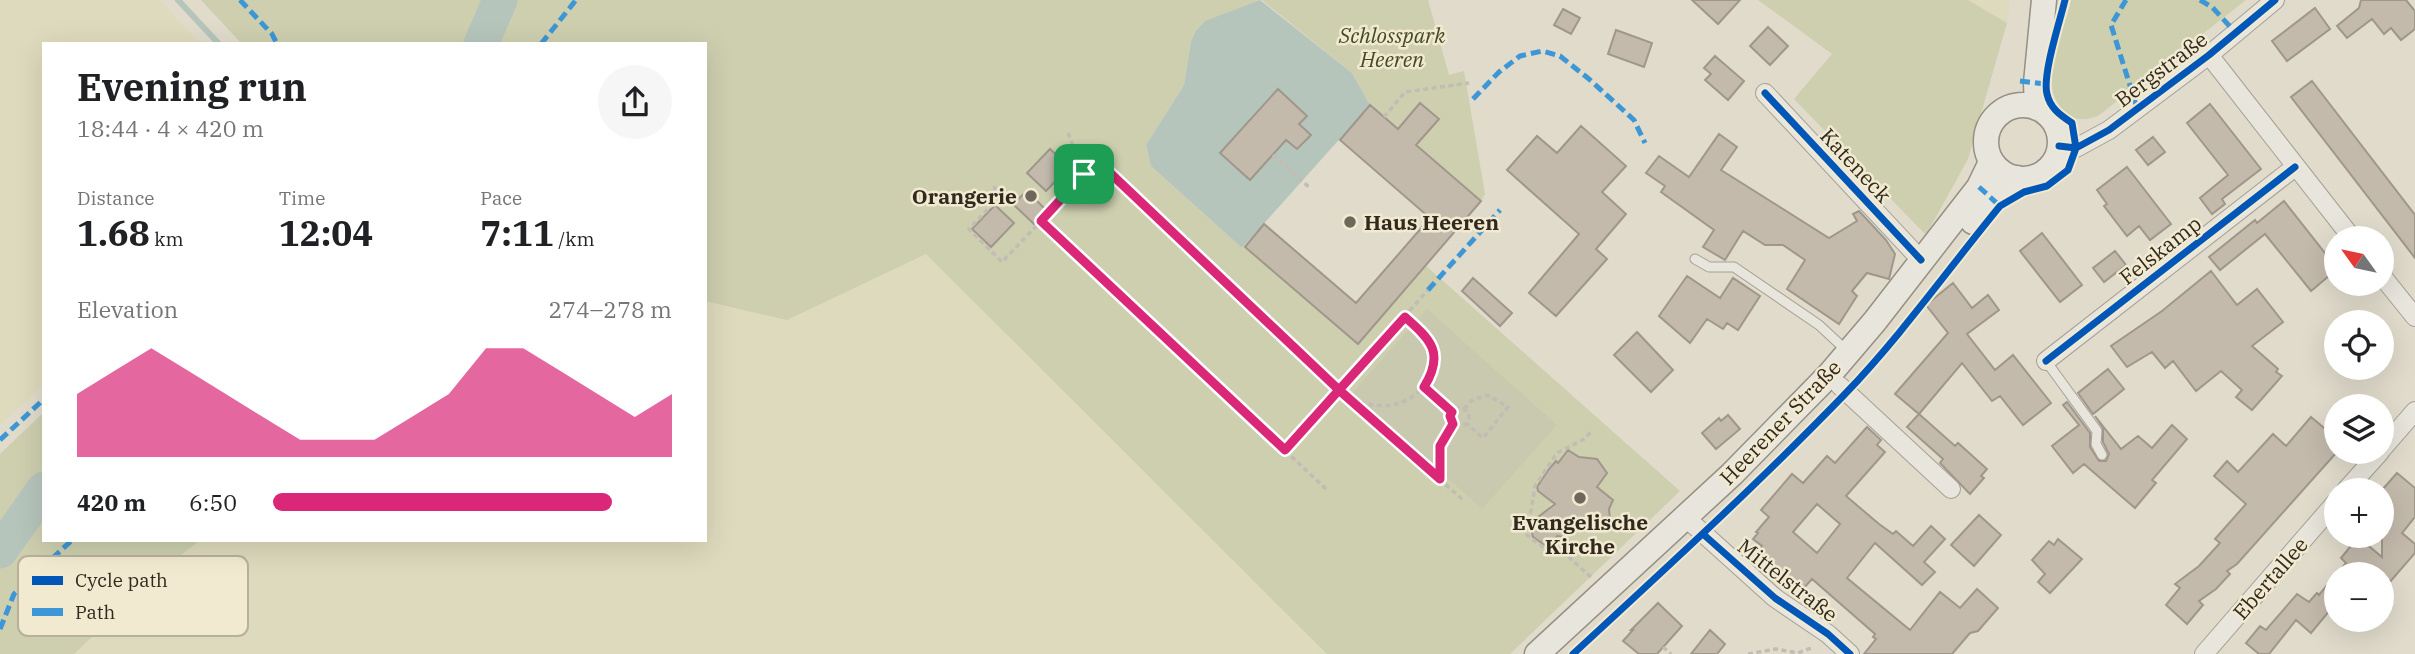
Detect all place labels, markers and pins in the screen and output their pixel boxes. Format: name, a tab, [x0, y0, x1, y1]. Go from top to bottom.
pin	[1054, 144, 1114, 204]
place label: Orangerie	[912, 182, 1017, 210]
marker: Orangerie	[1023, 188, 1039, 204]
place label: Haus Heeren	[1364, 208, 1499, 236]
marker: Haus Heeren	[1342, 214, 1358, 230]
marker: Evangelische Kirche	[1572, 490, 1588, 506]
place label: Evangelische Kirche	[1512, 508, 1648, 560]

